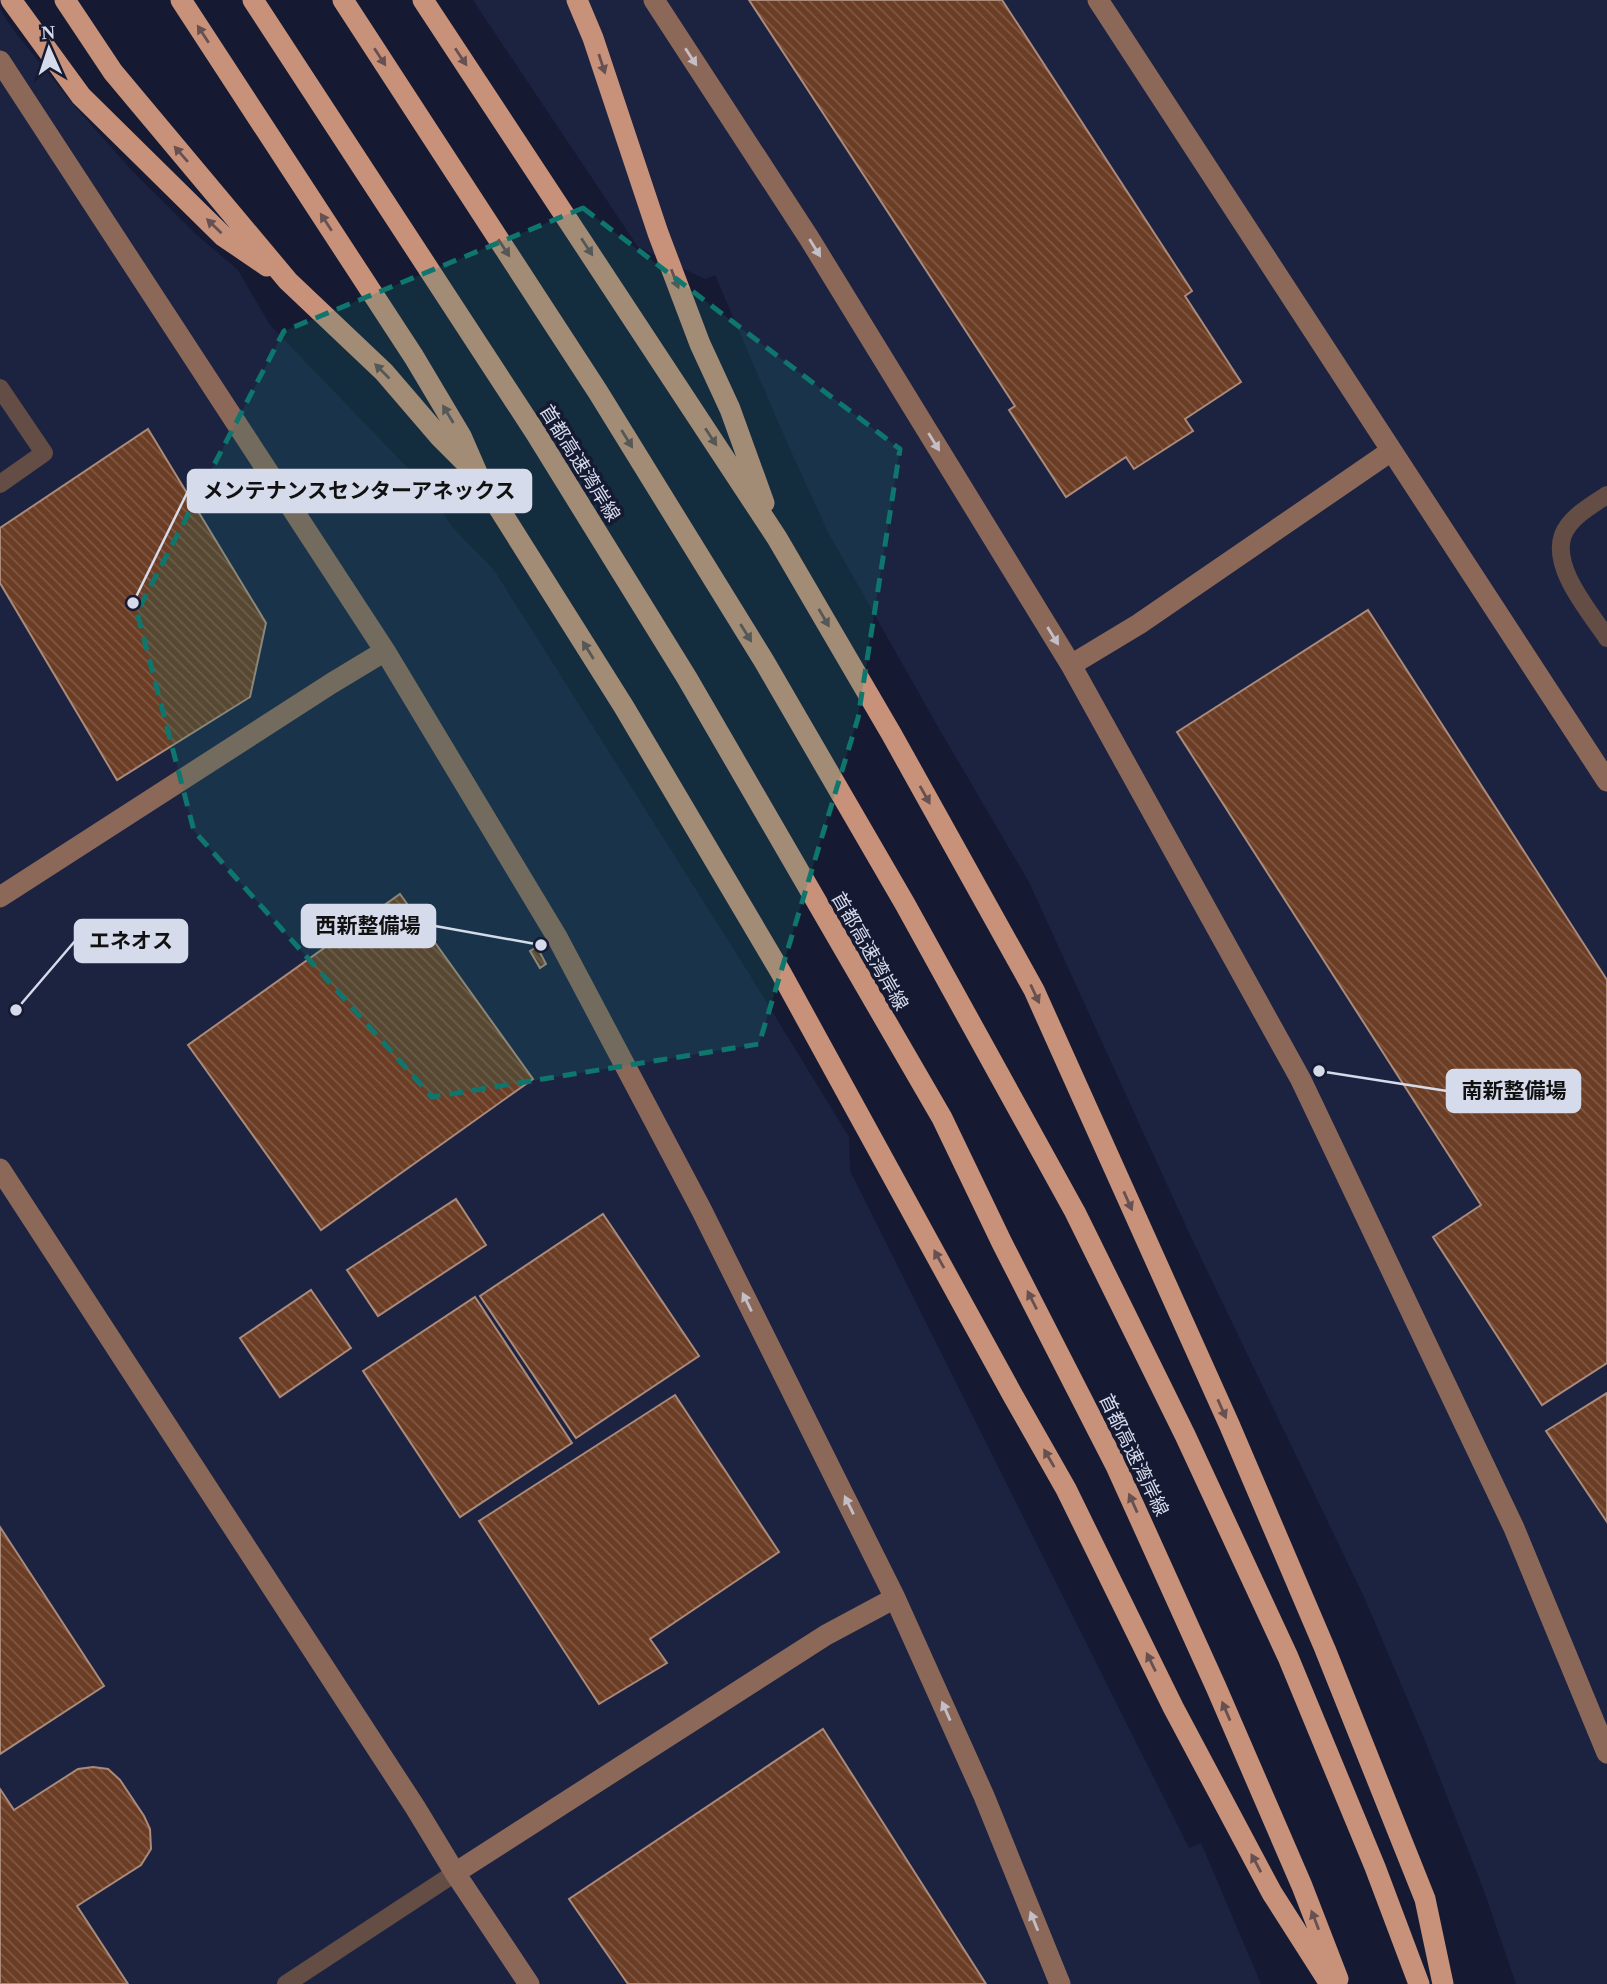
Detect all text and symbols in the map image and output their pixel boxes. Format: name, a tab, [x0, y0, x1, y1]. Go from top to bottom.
north arrow	[14, 14, 84, 84]
text: N	[41, 22, 56, 43]
one-way arrow	[196, 24, 209, 43]
one-way arrow	[374, 47, 387, 67]
one-way arrow	[454, 48, 468, 66]
one-way arrow	[684, 48, 698, 66]
one-way arrow	[597, 53, 607, 74]
one-way arrow	[174, 146, 189, 163]
one-way arrow	[319, 212, 332, 232]
one-way arrow	[206, 219, 223, 235]
one-way arrow	[580, 237, 593, 256]
one-way arrow	[498, 238, 511, 258]
one-way arrow	[808, 238, 821, 258]
one-way arrow	[670, 268, 681, 289]
one-way arrow	[374, 363, 390, 380]
street label: 首都高速湾岸線	[536, 401, 624, 525]
one-way arrow	[442, 404, 454, 423]
one-way arrow	[704, 428, 718, 446]
one-way arrow	[621, 430, 634, 449]
one-way arrow	[928, 432, 940, 451]
callout: メンテナンスセンターアネックス	[188, 470, 531, 512]
text: メンテナンスセンターアネックス	[202, 479, 516, 503]
one-way arrow	[818, 609, 830, 628]
one-way arrow	[740, 623, 753, 643]
one-way arrow	[1047, 626, 1060, 645]
one-way arrow	[581, 640, 594, 659]
one-way arrow	[919, 785, 931, 805]
street label: 首都高速湾岸線	[828, 888, 912, 1014]
callout: 西新整備場	[302, 905, 435, 947]
text: 西新整備場	[316, 914, 421, 938]
callout: エネオス	[75, 920, 187, 962]
text: エネオス	[89, 929, 173, 953]
one-way arrow	[1030, 984, 1041, 1004]
callout: 南新整備場	[1447, 1070, 1580, 1112]
text: 南新整備場	[1462, 1079, 1567, 1103]
one-way arrow	[1123, 1191, 1134, 1212]
one-way arrow	[933, 1250, 945, 1269]
one-way arrow	[1026, 1290, 1037, 1310]
one-way arrow	[742, 1292, 753, 1312]
street label: 首都高速湾岸線	[1095, 1391, 1173, 1519]
one-way arrow	[1216, 1399, 1228, 1419]
one-way arrow	[1043, 1449, 1055, 1468]
one-way arrow	[1127, 1493, 1139, 1513]
one-way arrow	[843, 1495, 854, 1515]
one-way arrow	[1145, 1652, 1156, 1672]
one-way arrow	[940, 1701, 952, 1721]
one-way arrow	[1220, 1701, 1232, 1721]
one-way arrow	[1250, 1853, 1262, 1873]
one-way arrow	[1029, 1910, 1040, 1931]
one-way arrow	[1309, 1910, 1320, 1931]

